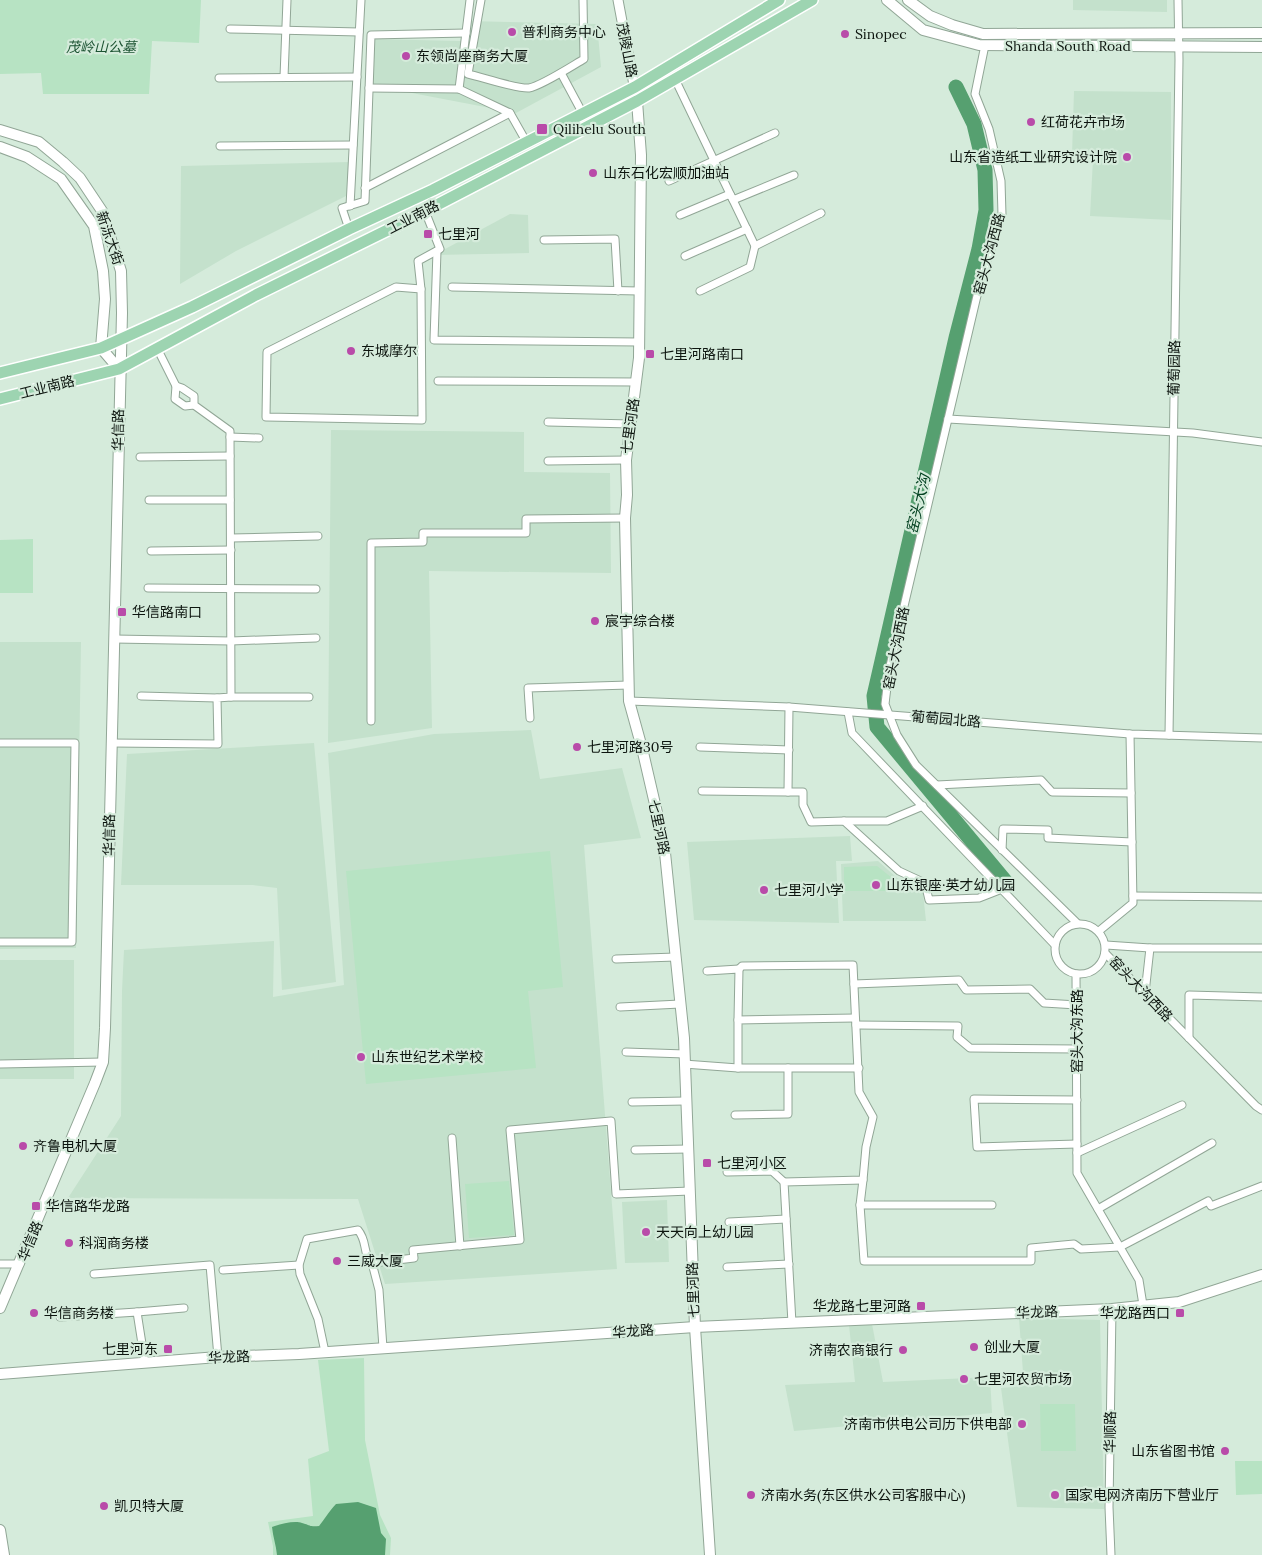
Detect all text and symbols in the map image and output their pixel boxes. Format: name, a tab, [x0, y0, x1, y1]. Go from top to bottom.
street label: 茂陵山路	[613, 21, 641, 79]
place label: 普利商务中心	[522, 23, 606, 41]
place label: Sinopec	[855, 25, 907, 43]
marker: 普利商务中心	[506, 26, 518, 38]
marker: Sinopec	[839, 28, 851, 40]
street label: Shanda South Road	[1005, 37, 1131, 55]
park label: 茂岭山公墓	[66, 38, 138, 56]
place label: 东领尚座商务大厦	[416, 47, 528, 65]
marker: 东领尚座商务大厦	[400, 50, 412, 62]
place label: 红荷花卉市场	[1041, 113, 1125, 131]
marker: 红荷花卉市场	[1025, 116, 1037, 128]
place label: Qilihelu South	[553, 120, 646, 138]
marker: Qilihelu South	[535, 122, 549, 136]
place label: 山东省造纸工业研究设计院	[949, 148, 1117, 166]
marker: 山东省造纸工业研究设计院	[1121, 151, 1133, 163]
place label: 山东石化宏顺加油站	[603, 164, 729, 182]
marker: 山东石化宏顺加油站	[587, 167, 599, 179]
street label: 工业南路	[384, 196, 442, 238]
street label: 新泺大街	[92, 209, 128, 267]
street label: 窑头大沟西路	[969, 211, 1009, 297]
place label: 七里河	[438, 225, 480, 243]
marker: 七里河	[422, 228, 434, 240]
street label: 葡萄园路	[1165, 340, 1183, 396]
place label: 东城摩尔	[361, 342, 417, 360]
marker: 东城摩尔	[345, 345, 357, 357]
place label: 七里河路南口	[660, 345, 744, 363]
marker: 七里河路南口	[644, 348, 656, 360]
street label: 工业南路	[18, 371, 76, 403]
street label: 七里河路	[617, 397, 643, 455]
street label: 华信路	[109, 409, 127, 451]
water label: 窑头大沟	[902, 471, 934, 535]
place label: 华信路南口	[132, 603, 202, 621]
street label: 窑头大沟西路	[879, 605, 913, 691]
marker: 华信路南口	[116, 606, 128, 618]
place label: 宸宇综合楼	[605, 612, 675, 630]
marker: 宸宇综合楼	[589, 615, 601, 627]
street label: 葡萄园北路	[910, 707, 982, 731]
place label: 七里河路30号	[587, 738, 674, 756]
marker: 七里河路30号	[571, 741, 583, 753]
street label: 七里河路	[644, 798, 674, 856]
street label: 华信路	[100, 814, 118, 856]
place label: 山东银座·英才幼儿园	[886, 876, 1016, 894]
marker: 山东银座·英才幼儿园	[870, 879, 882, 891]
place label: 七里河小学	[774, 881, 844, 899]
marker: 七里河小学	[758, 884, 770, 896]
street label: 窑头大沟西路	[1105, 953, 1177, 1025]
street label: 窑头大沟东路	[1068, 989, 1086, 1073]
place label: 山东世纪艺术学校	[371, 1048, 483, 1066]
marker: 山东世纪艺术学校	[355, 1051, 367, 1063]
place label: 齐鲁电机大厦	[33, 1137, 117, 1155]
marker: 齐鲁电机大厦	[17, 1140, 29, 1152]
place label: 七里河小区	[717, 1154, 787, 1172]
marker: 七里河小区	[701, 1157, 713, 1169]
place label: 华信路华龙路	[46, 1197, 130, 1215]
marker: 华信路华龙路	[30, 1200, 42, 1212]
street label: 华信路	[14, 1218, 46, 1264]
place label: 天天向上幼儿园	[656, 1223, 754, 1241]
marker: 天天向上幼儿园	[640, 1226, 652, 1238]
place label: 科润商务楼	[79, 1234, 149, 1252]
marker: 科润商务楼	[63, 1237, 75, 1249]
place label: 三威大厦	[347, 1252, 403, 1270]
marker: 三威大厦	[331, 1255, 343, 1267]
street label: 七里河路	[683, 1262, 703, 1318]
place label: 华龙路七里河路	[813, 1297, 911, 1315]
marker: 华龙路七里河路	[915, 1300, 927, 1312]
street label: 华龙路	[1016, 1302, 1058, 1322]
place label: 华信商务楼	[44, 1304, 114, 1322]
place label: 华龙路西口	[1100, 1304, 1170, 1322]
marker: 华信商务楼	[28, 1307, 40, 1319]
marker: 华龙路西口	[1174, 1307, 1186, 1319]
street label: 华龙路	[611, 1321, 655, 1341]
place label: 创业大厦	[984, 1338, 1040, 1356]
place label: 七里河东	[102, 1340, 158, 1358]
place label: 济南农商银行	[809, 1341, 893, 1359]
marker: 创业大厦	[968, 1341, 980, 1353]
marker: 七里河东	[162, 1343, 174, 1355]
marker: 济南农商银行	[897, 1344, 909, 1356]
street label: 华龙路	[208, 1347, 250, 1367]
place label: 七里河农贸市场	[974, 1370, 1072, 1388]
marker: 七里河农贸市场	[958, 1373, 970, 1385]
street label: 华顺路	[1101, 1411, 1119, 1453]
place label: 济南市供电公司历下供电部	[844, 1415, 1012, 1433]
marker: 济南市供电公司历下供电部	[1016, 1418, 1028, 1430]
place label: 山东省图书馆	[1131, 1442, 1215, 1460]
marker: 山东省图书馆	[1219, 1445, 1231, 1457]
place label: 济南水务(东区供水公司客服中心)	[761, 1486, 966, 1504]
place label: 国家电网济南历下营业厅	[1065, 1486, 1219, 1504]
marker: 济南水务(东区供水公司客服中心)	[745, 1489, 757, 1501]
marker: 国家电网济南历下营业厅	[1049, 1489, 1061, 1501]
place label: 凯贝特大厦	[114, 1497, 184, 1515]
marker: 凯贝特大厦	[98, 1500, 110, 1512]

